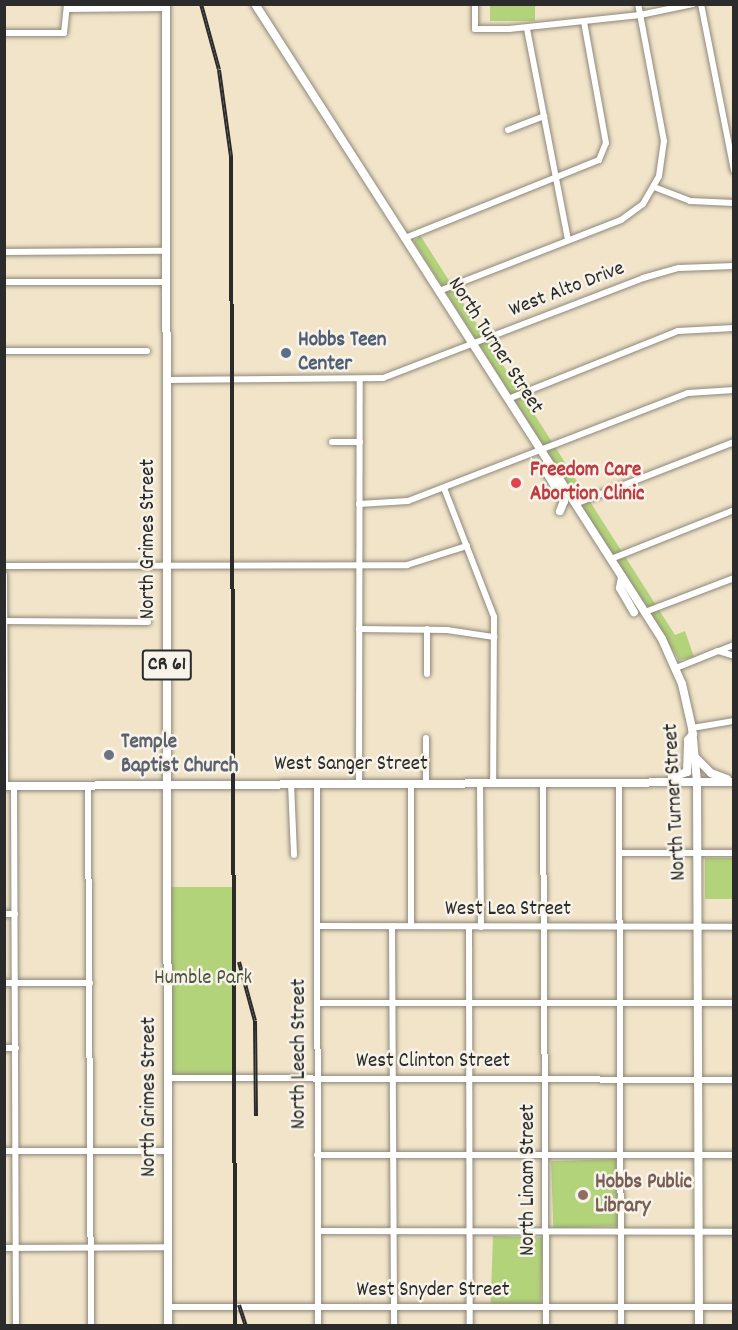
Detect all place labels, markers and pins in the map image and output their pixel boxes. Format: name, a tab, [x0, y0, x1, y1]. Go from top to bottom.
place label: Hobbs Teen Center	[298, 328, 387, 378]
marker: Hobbs Teen Center	[279, 346, 293, 360]
place label: Freedom Care Abortion Clinic	[530, 458, 644, 508]
marker: Freedom Care Abortion Clinic	[507, 474, 525, 492]
place label: Temple Baptist Church	[121, 730, 238, 780]
marker: Temple Baptist Church	[102, 748, 116, 762]
place label: Hobbs Public Library	[595, 1170, 692, 1220]
marker: Hobbs Public Library	[576, 1188, 590, 1202]

